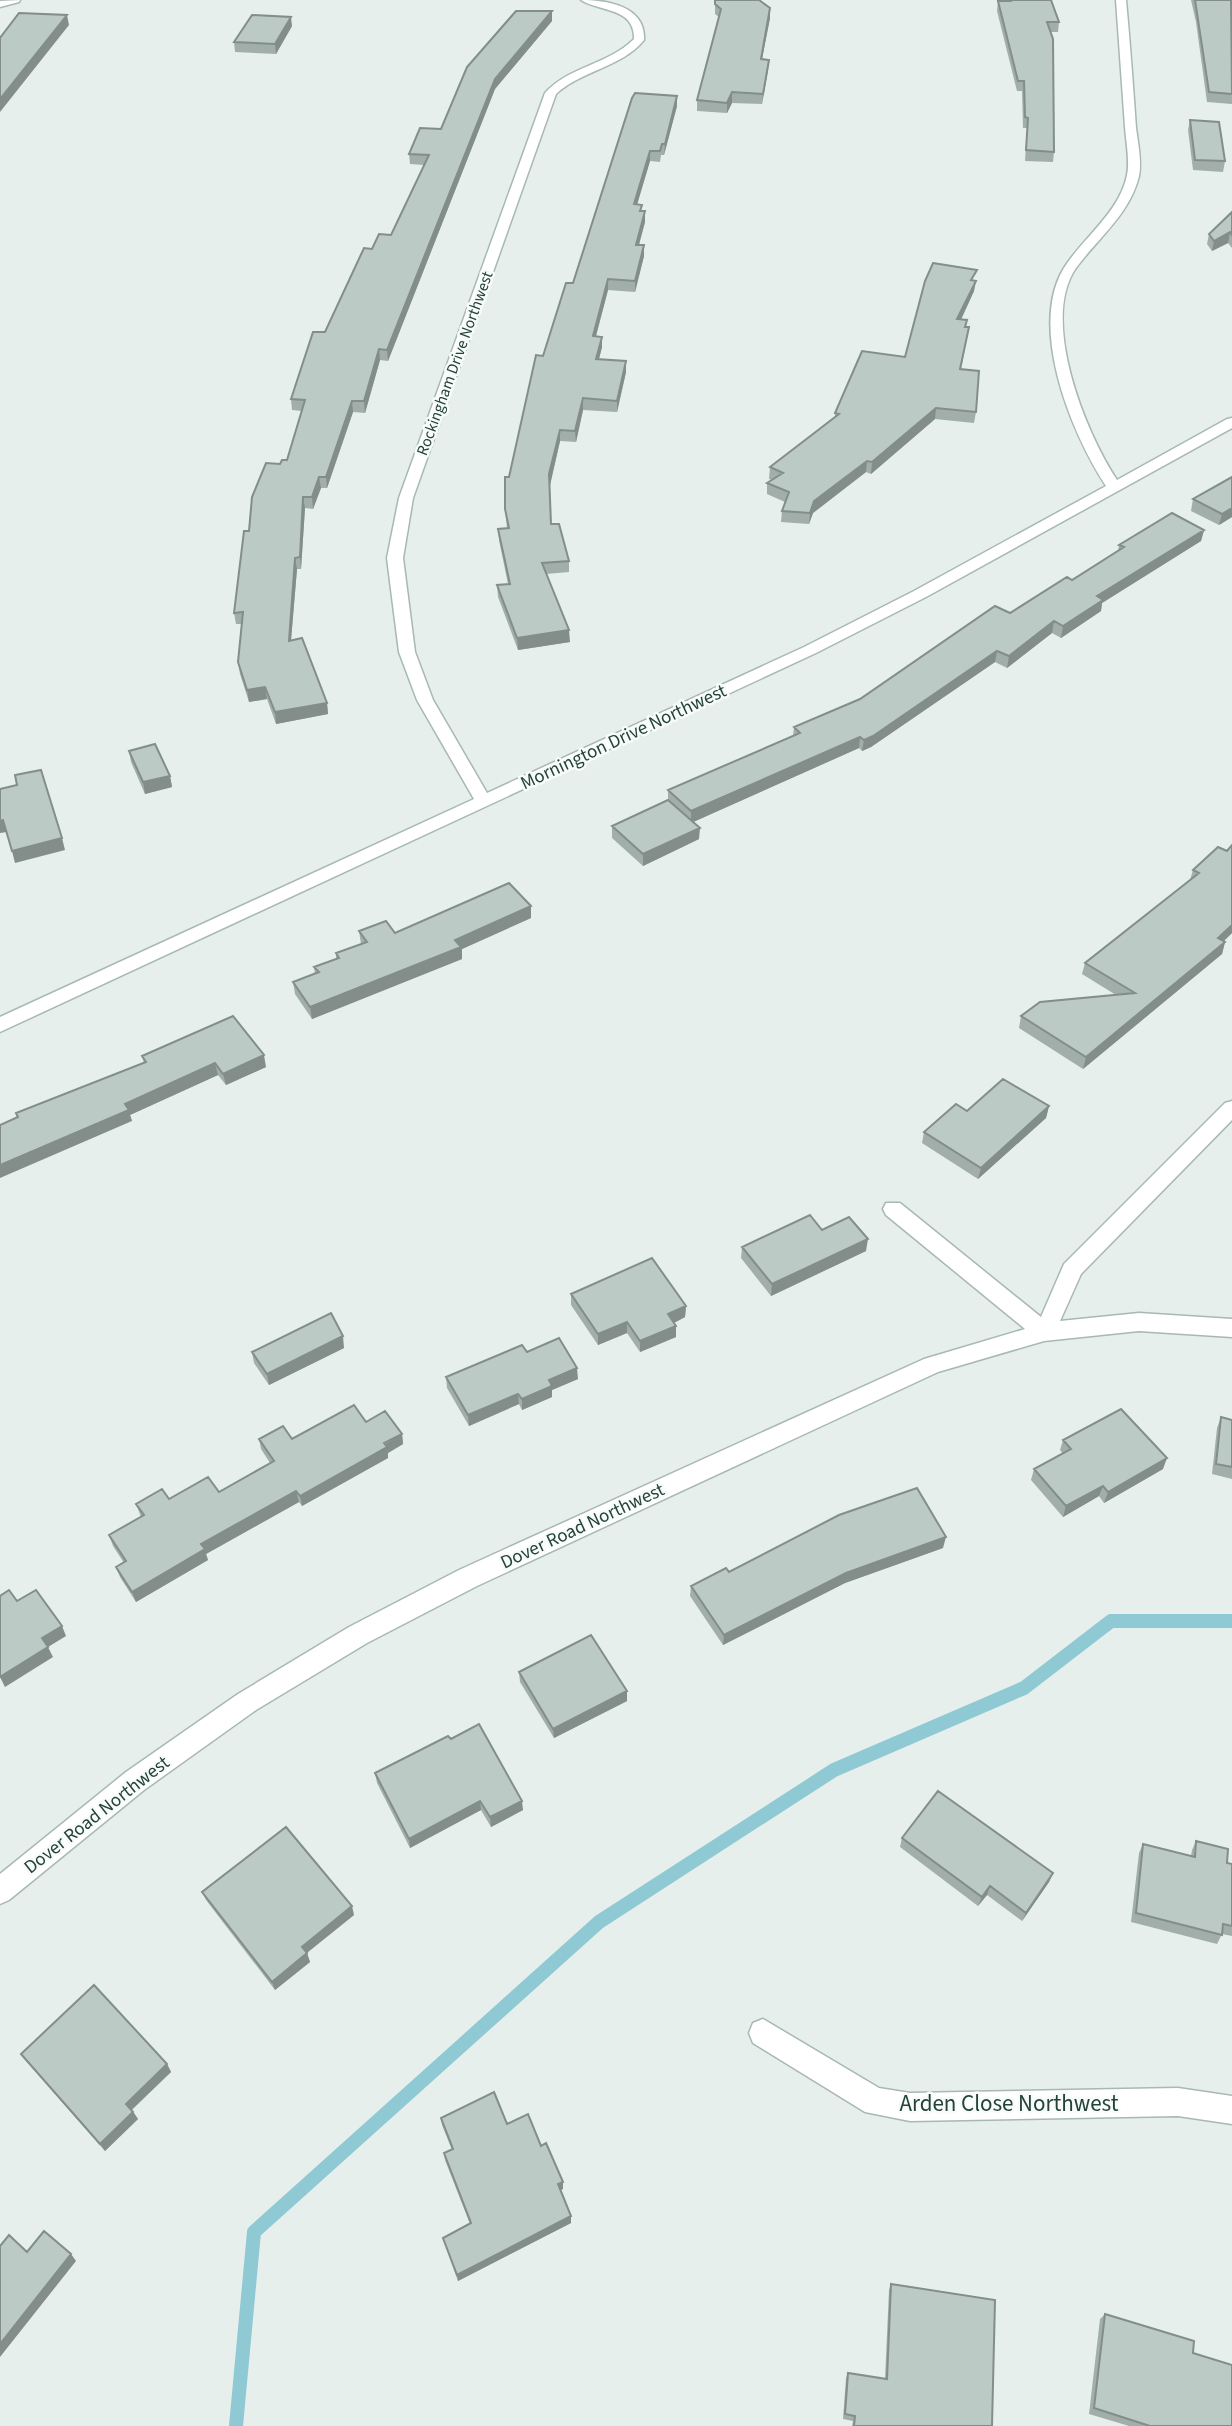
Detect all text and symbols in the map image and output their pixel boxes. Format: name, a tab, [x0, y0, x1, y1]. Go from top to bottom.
street label: Rockingham Drive Northwest	[411, 268, 499, 459]
street label: Mornington Drive Northwest	[516, 677, 732, 797]
street label: Dover Road Northwest	[496, 1476, 670, 1576]
street label: Dover Road Northwest	[18, 1749, 176, 1881]
street label: Arden Close Northwest	[899, 2087, 1119, 2120]

